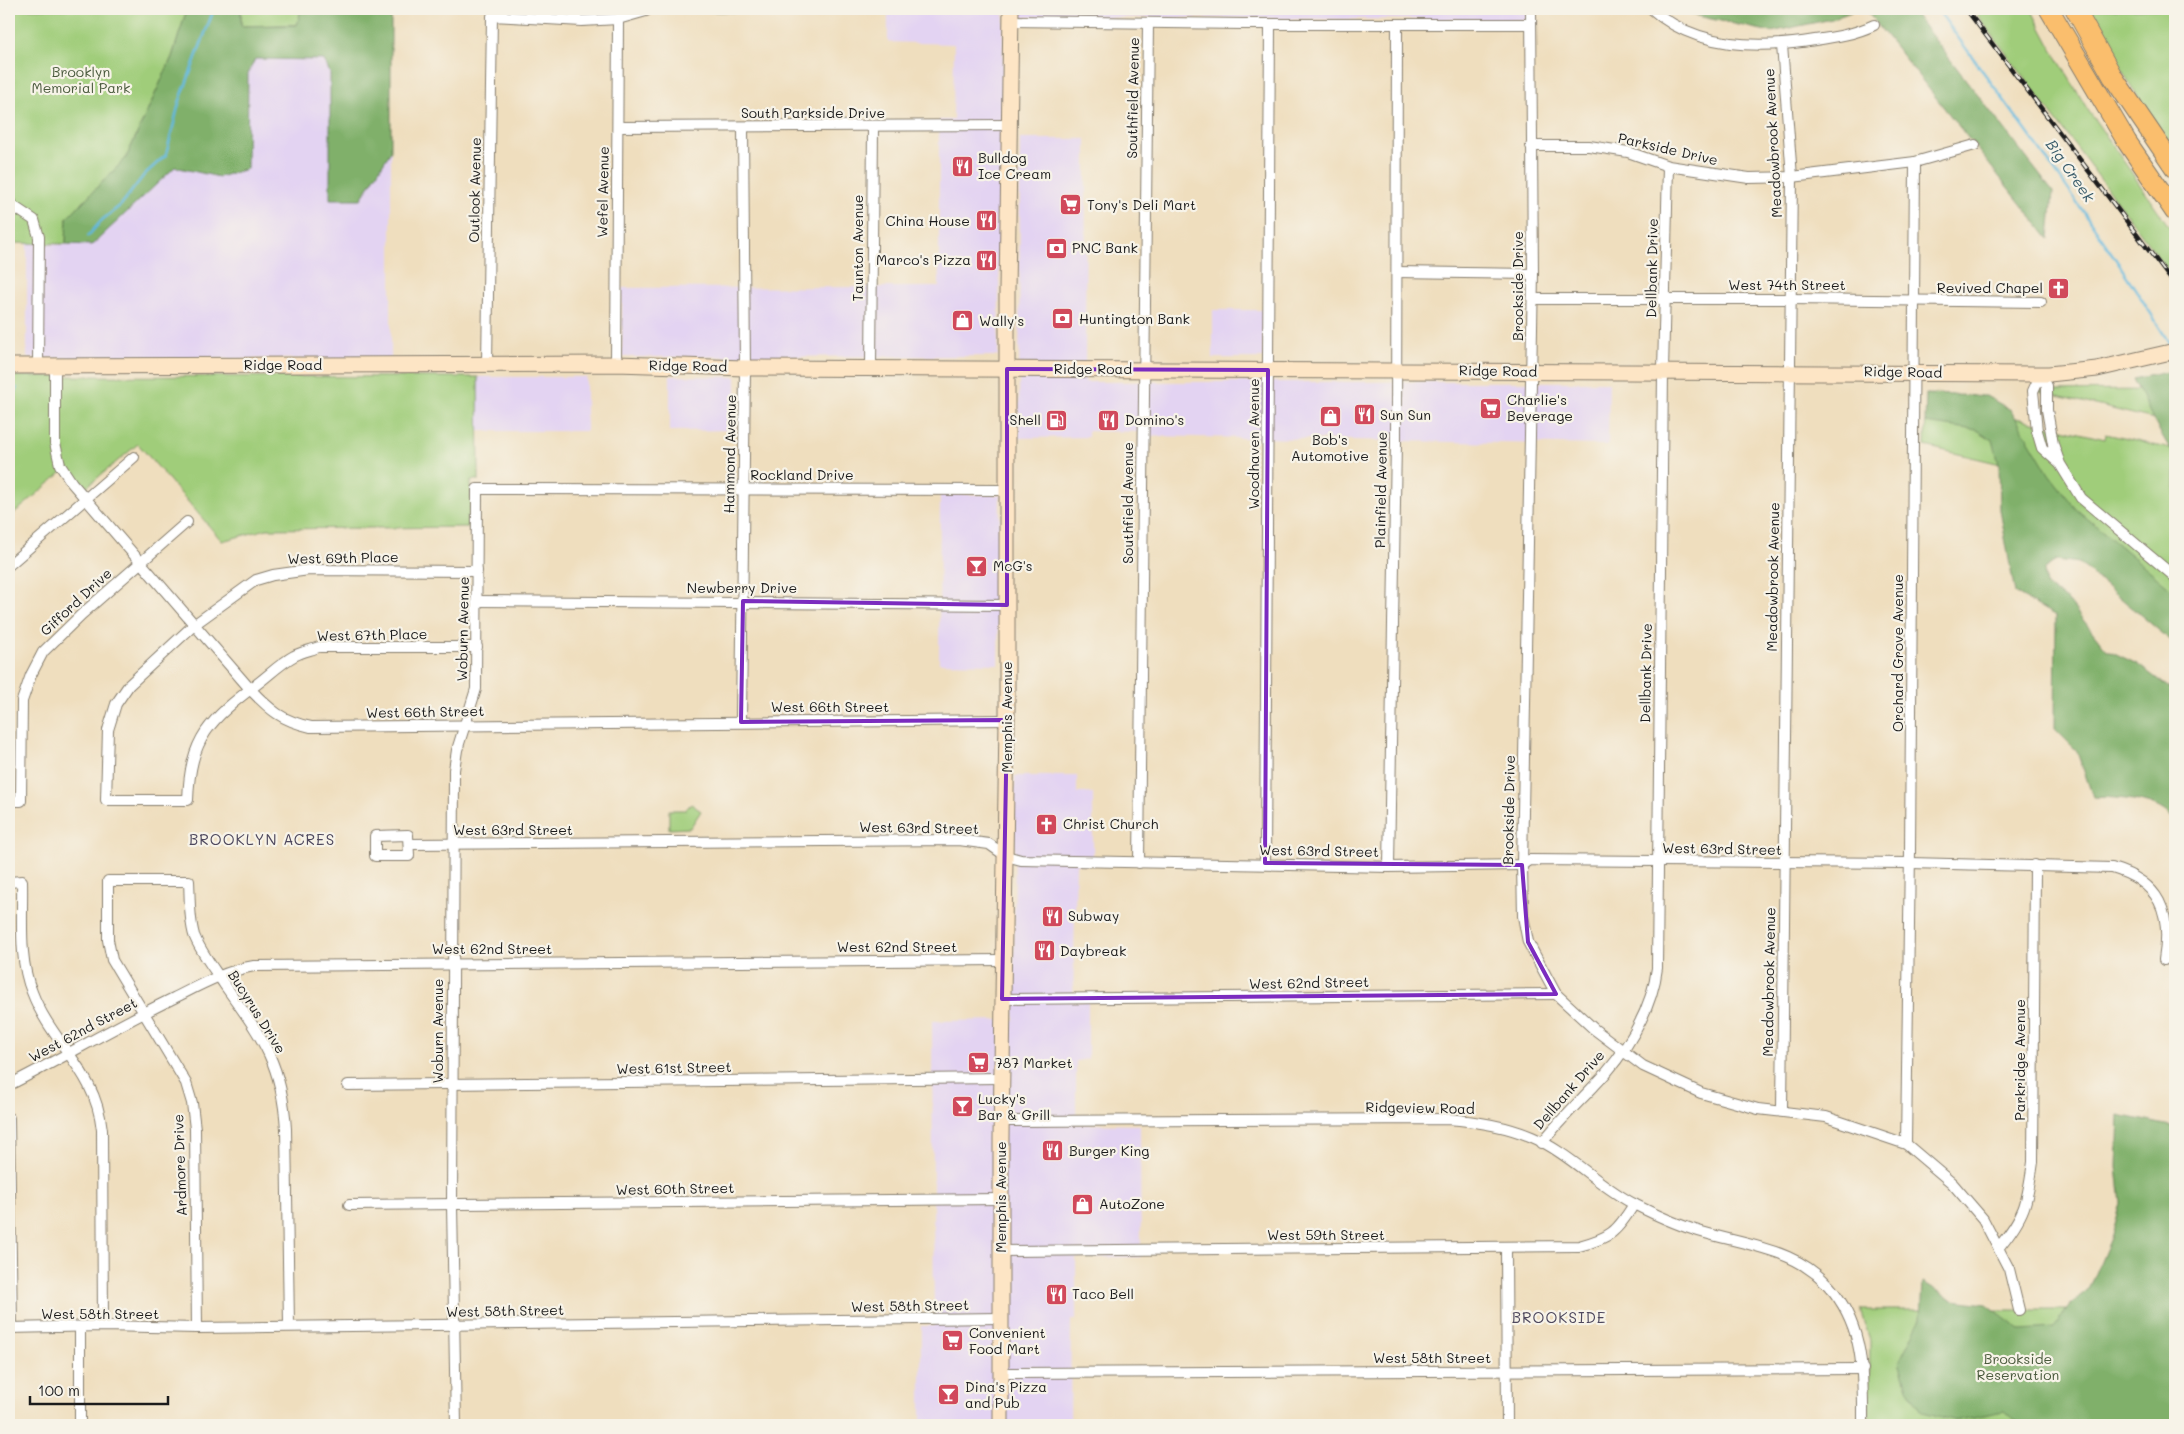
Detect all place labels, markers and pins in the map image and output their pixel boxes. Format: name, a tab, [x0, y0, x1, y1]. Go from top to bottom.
place label: Bulldog Ice Cream	[978, 148, 1051, 183]
restaurant icon: Bulldog Ice Cream	[950, 154, 974, 178]
supermarket icon: Tony's Deli Mart	[1059, 193, 1083, 217]
place label: Tony's Deli Mart	[1087, 195, 1196, 214]
restaurant icon: China House	[974, 209, 998, 233]
place label: China House	[885, 211, 970, 230]
bank icon: PNC Bank	[1044, 236, 1068, 260]
place label: PNC Bank	[1072, 238, 1138, 257]
restaurant icon: Marco's Pizza	[975, 248, 999, 272]
place label: Marco's Pizza	[876, 250, 971, 269]
church icon: Revived Chapel	[2047, 276, 2071, 300]
place label: Revived Chapel	[1937, 278, 2043, 297]
bank icon: Huntington Bank	[1051, 307, 1075, 331]
shop icon: Wally's	[951, 309, 975, 333]
place label: Huntington Bank	[1079, 309, 1190, 328]
place label: Wally's	[979, 311, 1024, 330]
place label: Charlie's Beverage	[1507, 390, 1573, 425]
supermarket icon: Charlie's Beverage	[1479, 396, 1503, 420]
restaurant icon: Sun Sun	[1352, 403, 1376, 427]
shop icon: Bob's Automotive	[1318, 405, 1342, 429]
place label: Sun Sun	[1380, 405, 1431, 424]
fuel station icon: Shell	[1045, 408, 1069, 432]
restaurant icon: Domino's	[1097, 408, 1121, 432]
place label: Shell	[1010, 410, 1041, 429]
place label: Domino's	[1125, 410, 1184, 429]
place label: Bob's Automotive	[1291, 430, 1369, 465]
bar icon: McG's	[965, 554, 989, 578]
place label: McG's	[993, 556, 1033, 575]
church icon: Christ Church	[1035, 812, 1059, 836]
place label: Christ Church	[1063, 814, 1158, 833]
restaurant icon: Subway	[1040, 904, 1064, 928]
place label: Subway	[1068, 906, 1119, 925]
restaurant icon: Daybreak	[1032, 939, 1056, 963]
place label: Daybreak	[1060, 941, 1126, 960]
supermarket icon: 787 Market	[967, 1051, 991, 1075]
place label: 787 Market	[995, 1053, 1073, 1072]
place label: Lucky's Bar & Grill	[978, 1089, 1050, 1124]
bar icon: Lucky's Bar & Grill	[950, 1095, 974, 1119]
restaurant icon: Burger King	[1041, 1139, 1065, 1163]
place label: Burger King	[1069, 1141, 1149, 1160]
shop icon: AutoZone	[1071, 1192, 1095, 1216]
place label: AutoZone	[1099, 1194, 1165, 1213]
restaurant icon: Taco Bell	[1044, 1282, 1068, 1306]
place label: Taco Bell	[1072, 1284, 1134, 1303]
place label: Convenient Food Mart	[969, 1323, 1046, 1358]
supermarket icon: Convenient Food Mart	[941, 1329, 965, 1353]
place label: Dina's Pizza and Pub	[965, 1377, 1047, 1412]
bar icon: Dina's Pizza and Pub	[937, 1383, 961, 1407]

